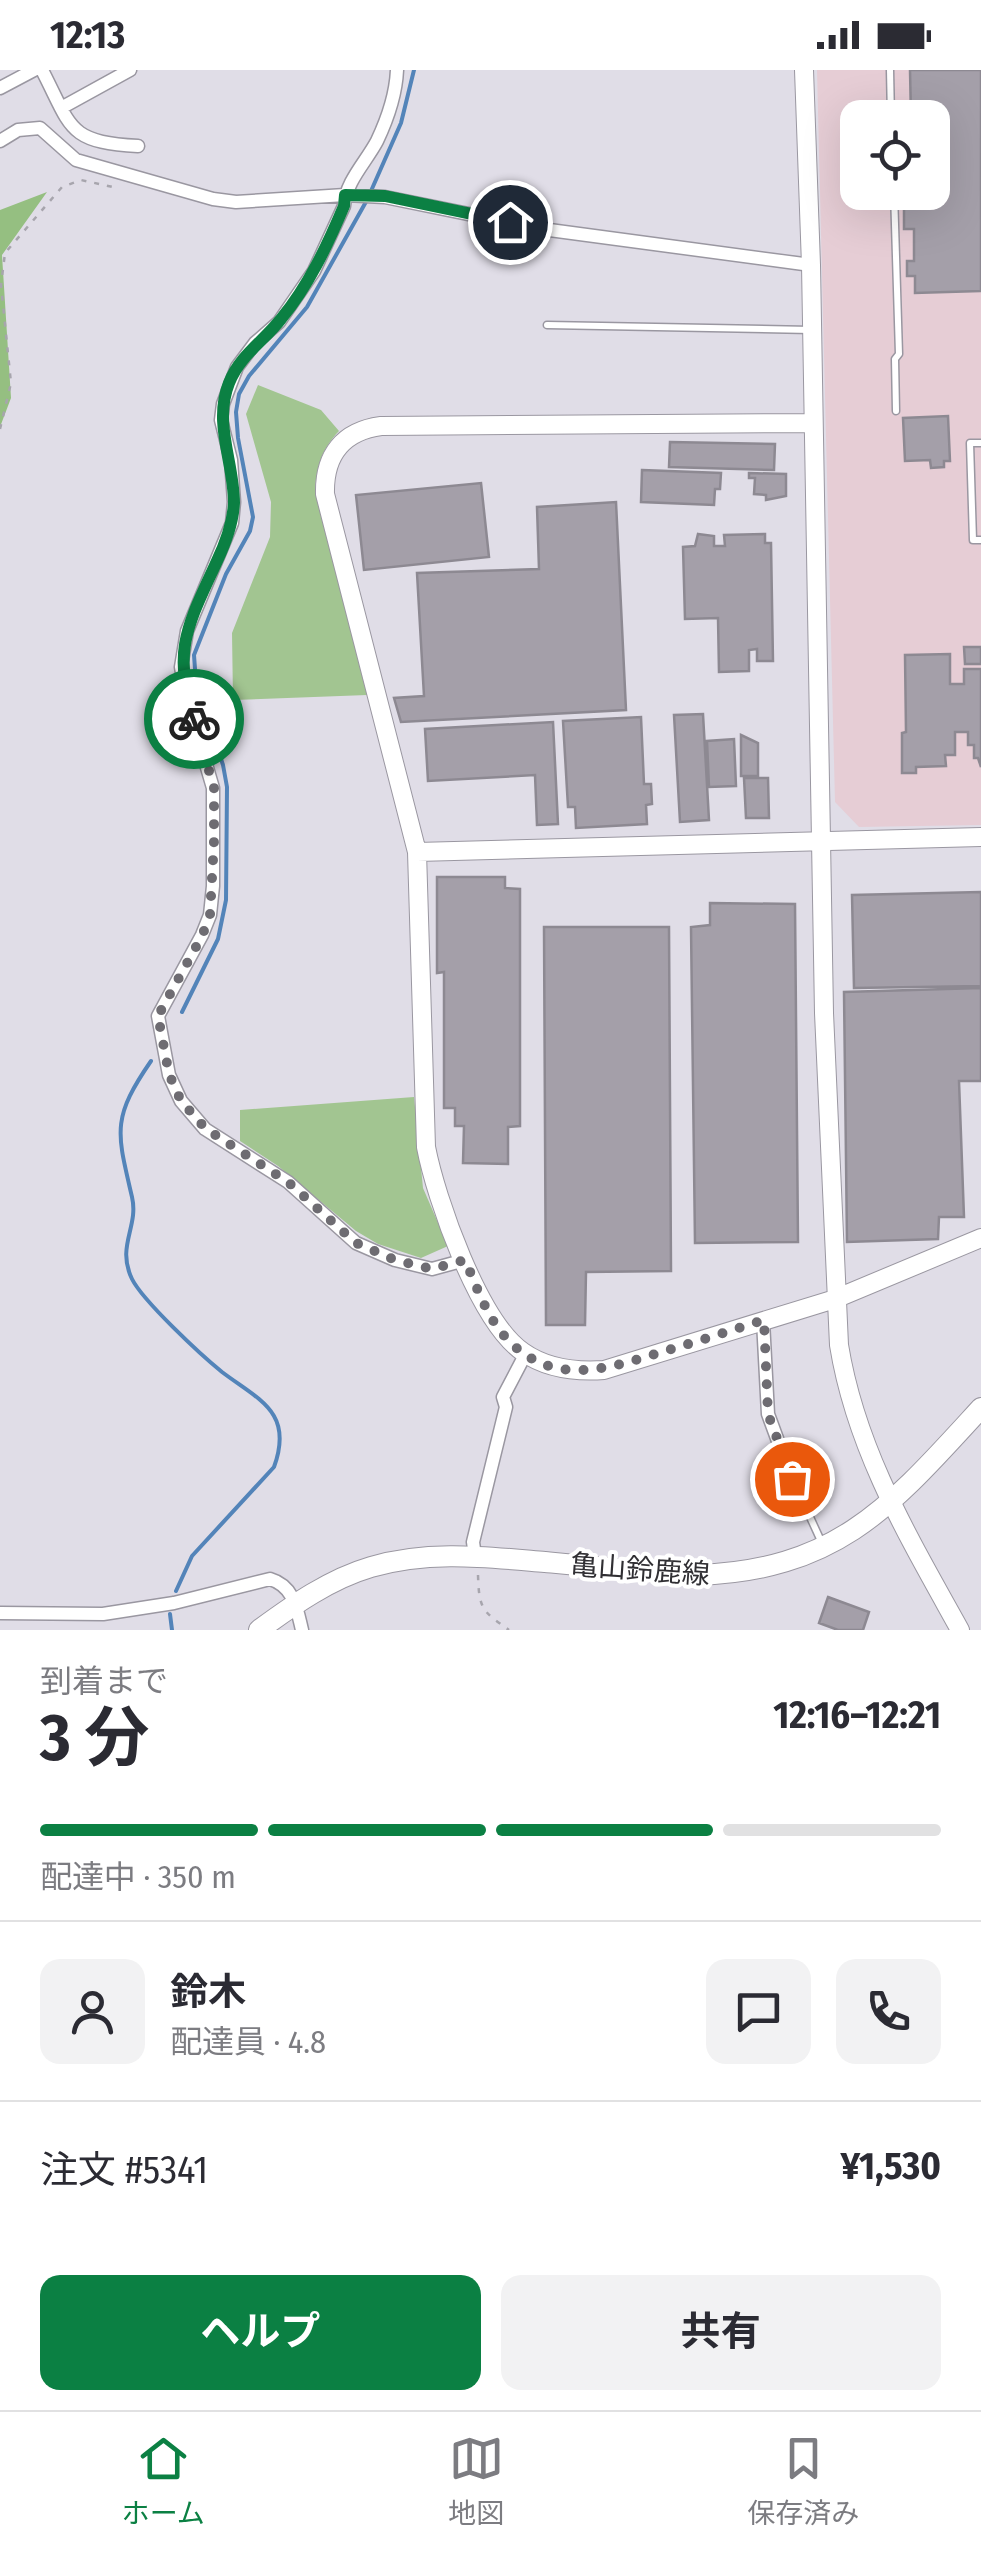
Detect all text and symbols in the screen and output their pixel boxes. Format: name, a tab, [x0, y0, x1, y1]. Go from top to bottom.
text: 12:13	[50, 12, 125, 58]
map controls	[840, 100, 950, 210]
button: locate	[840, 100, 950, 210]
pin	[468, 180, 553, 265]
icon: home	[483, 195, 538, 250]
courier	[144, 669, 244, 769]
icon: bike	[167, 692, 222, 747]
pin	[750, 1437, 835, 1522]
icon: bag	[765, 1452, 820, 1507]
street label: 亀山鈴鹿線	[569, 1548, 711, 1591]
text: 到着まで	[40, 1662, 168, 1700]
text: 12:16–12:21	[773, 1692, 941, 1738]
text: 3 分	[40, 1699, 149, 1777]
text: 配達中 · 350 m	[40, 1858, 236, 1896]
button: person	[40, 1959, 145, 2064]
button: chat	[706, 1959, 811, 2064]
button: phone	[836, 1959, 941, 2064]
text: 鈴木	[170, 1969, 246, 2015]
text: 配達員 · 4.8	[170, 2023, 326, 2061]
text: ¥1,530	[840, 2143, 941, 2189]
text: 注文 #5341	[40, 2147, 208, 2193]
button: ヘルプ	[40, 2275, 481, 2390]
button: 共有	[501, 2275, 941, 2390]
tab: ホーム	[122, 2431, 205, 2531]
tab: 地図	[448, 2431, 504, 2531]
tab: 保存済み	[747, 2431, 859, 2531]

